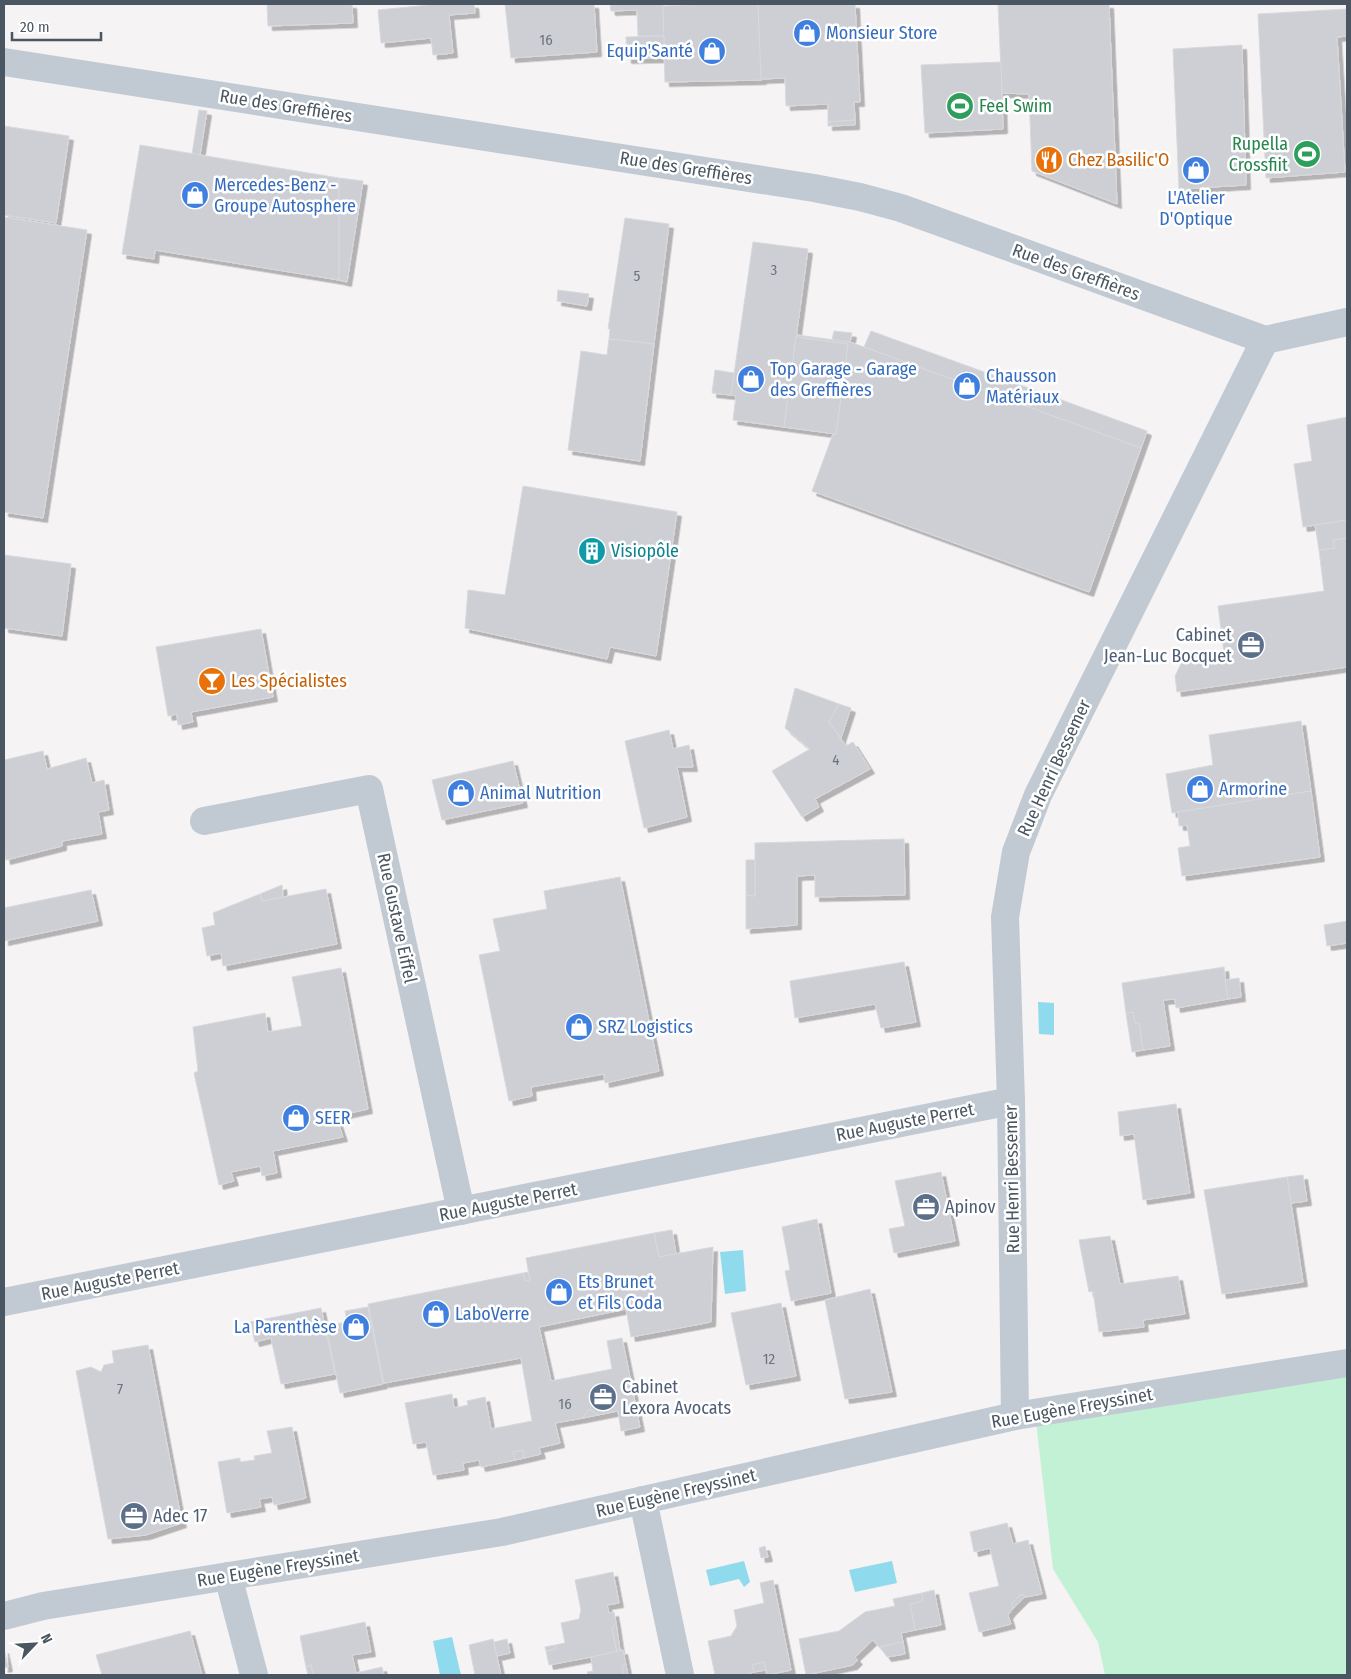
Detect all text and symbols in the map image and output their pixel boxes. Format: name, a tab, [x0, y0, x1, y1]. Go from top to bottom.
scale bar	[12, 10, 101, 42]
text: 20 m	[20, 18, 50, 36]
shop icon: Monsieur Store	[792, 18, 822, 48]
place label: Monsieur Store	[826, 22, 938, 44]
house number: 16	[539, 31, 553, 49]
shop icon: Equip'Santé	[697, 36, 727, 66]
place label: Equip'Santé	[607, 40, 693, 62]
street label: Rue des Greffières	[218, 85, 354, 127]
sports icon: Feel Swim	[945, 91, 975, 121]
place label: Feel Swim	[979, 95, 1052, 117]
place label: Rupella Crossfiit	[1229, 133, 1288, 176]
sports icon: Rupella Crossfiit	[1292, 139, 1322, 169]
restaurant icon: Chez Basilic'O	[1034, 145, 1064, 175]
street label: Rue des Greffières	[618, 147, 754, 189]
place label: Chez Basilic'O	[1068, 149, 1169, 171]
shop icon: L'Atelier D'Optique	[1181, 155, 1211, 185]
place label: Mercedes-Benz - Groupe Autosphere	[214, 174, 356, 217]
shop icon: Mercedes-Benz - Groupe Autosphere	[180, 180, 210, 210]
place label: L'Atelier D'Optique	[1159, 187, 1233, 230]
street label: Rue des Greffières	[1009, 239, 1143, 305]
house number: 3	[771, 261, 778, 279]
house number: 5	[634, 267, 641, 285]
place label: Top Garage - Garage des Greffières	[770, 358, 917, 401]
shop icon: Top Garage - Garage des Greffières	[736, 364, 766, 394]
place label: Chausson Matériaux	[986, 365, 1059, 408]
shop icon: Chausson Matériaux	[952, 371, 982, 401]
building icon: Visiopôle	[577, 536, 607, 566]
place label: Visiopôle	[611, 540, 679, 562]
place label: Cabinet Jean-Luc Bocquet	[1104, 624, 1232, 667]
office icon: Cabinet Jean-Luc Bocquet	[1236, 630, 1266, 660]
bar icon: Les Spécialistes	[197, 666, 227, 696]
place label: Les Spécialistes	[231, 670, 347, 692]
street label: Rue Henri Bessemer	[1013, 695, 1096, 840]
house number: 4	[832, 751, 840, 769]
shop icon: Armorine	[1185, 774, 1215, 804]
shop icon: Animal Nutrition	[446, 778, 476, 808]
place label: Armorine	[1219, 778, 1287, 800]
place label: Animal Nutrition	[480, 782, 601, 804]
street label: Rue Gustave Eiffel	[372, 851, 422, 985]
shop icon: SRZ Logistics	[564, 1012, 594, 1042]
place label: SRZ Logistics	[598, 1016, 693, 1038]
street label: Rue Auguste Perret	[834, 1098, 976, 1146]
shop icon: SEER	[281, 1103, 311, 1133]
street label: Rue Henri Bessemer	[1000, 1104, 1024, 1253]
place label: SEER	[315, 1107, 351, 1129]
street label: Rue Auguste Perret	[437, 1178, 579, 1226]
office icon: Apinov	[911, 1192, 941, 1222]
place label: Apinov	[945, 1196, 995, 1218]
street label: Rue Auguste Perret	[39, 1257, 181, 1305]
place label: Ets Brunet et Fils Coda	[578, 1271, 662, 1314]
shop icon: Ets Brunet et Fils Coda	[544, 1277, 574, 1307]
shop icon: LaboVerre	[421, 1299, 451, 1329]
place label: LaboVerre	[455, 1303, 529, 1325]
shop icon: La Parenthèse	[341, 1312, 371, 1342]
place label: La Parenthèse	[234, 1316, 337, 1338]
house number: 12	[763, 1350, 776, 1368]
place label: Cabinet Lexora Avocats	[622, 1376, 731, 1419]
house number: 7	[117, 1380, 123, 1398]
office icon: Cabinet Lexora Avocats	[588, 1382, 618, 1412]
street label: Rue Eugène Freyssinet	[990, 1383, 1154, 1433]
house number: 16	[558, 1395, 572, 1413]
street label: Rue Eugène Freyssinet	[594, 1464, 758, 1522]
office icon: Adec 17	[119, 1501, 149, 1531]
place label: Adec 17	[153, 1505, 207, 1527]
street label: Rue Eugène Freyssinet	[196, 1544, 360, 1592]
north arrow	[10, 1619, 60, 1669]
text: N	[37, 1631, 56, 1646]

